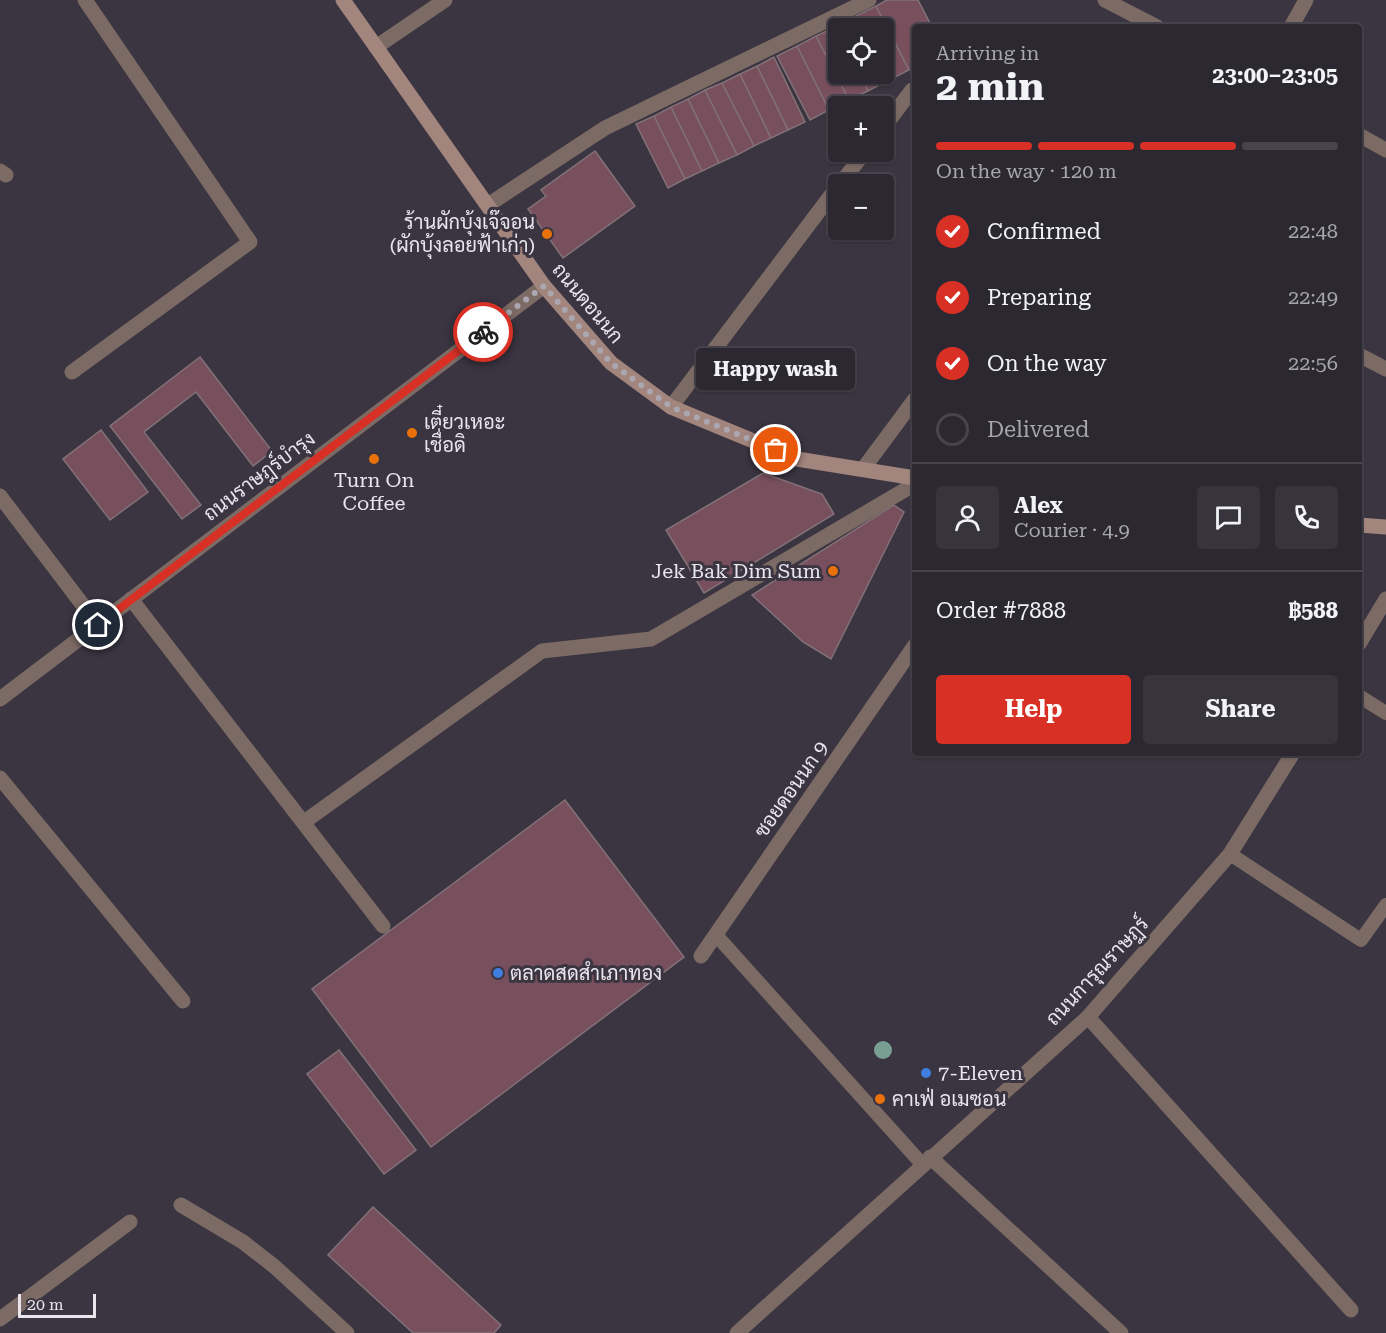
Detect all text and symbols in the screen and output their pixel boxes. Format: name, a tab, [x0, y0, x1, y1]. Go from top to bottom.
map controls	[828, 18, 894, 240]
button: locate	[828, 18, 894, 84]
text: Arriving in	[936, 41, 1039, 65]
text: 23:00–23:05	[1212, 63, 1338, 88]
text: 2 min	[936, 64, 1044, 110]
button: +	[828, 96, 894, 162]
text: On the way · 120 m	[936, 159, 1117, 183]
button: −	[828, 174, 894, 240]
place label: ร้านผักบุ้งเจ๊จอน (ผักบุ้งลอยฟ้าเก่า)	[390, 209, 535, 259]
icon: check	[936, 215, 969, 248]
text: Confirmed	[987, 219, 1101, 244]
text: 22:48	[1288, 219, 1338, 243]
marker: ร้านผักบุ้งเจ๊จอน (ผักบุ้งลอยฟ้าเก่า)	[540, 227, 554, 241]
street label: ถนนดอนนก	[547, 258, 629, 348]
icon: check	[936, 281, 969, 314]
text: Preparing	[987, 285, 1091, 310]
text: 22:49	[1288, 285, 1338, 309]
courier	[453, 302, 513, 362]
icon: bike	[467, 316, 500, 349]
icon: check	[936, 347, 969, 380]
callout: Happy wash	[696, 348, 856, 390]
text: On the way	[987, 351, 1107, 376]
text: 22:56	[1288, 351, 1338, 375]
text: Happy wash	[713, 357, 838, 381]
place label: เตี๋ยวเหอะ เชื่อดิ	[424, 404, 505, 457]
text: Delivered	[987, 417, 1089, 442]
pin	[750, 424, 801, 475]
street label: ถนนราษฎร์บำรุง	[197, 425, 321, 527]
marker: เตี๋ยวเหอะ เชื่อดิ	[405, 426, 419, 440]
icon: bag	[759, 433, 792, 466]
marker: Turn On Coffee	[367, 452, 381, 466]
place label: Turn On Coffee	[334, 468, 414, 515]
button: person	[936, 486, 999, 549]
button: chat	[1197, 486, 1260, 549]
button: phone	[1275, 486, 1338, 549]
text: Alex	[1014, 493, 1063, 518]
text: Courier · 4.9	[1014, 518, 1130, 542]
place label: Jek Bak Dim Sum	[651, 559, 821, 583]
marker: Jek Bak Dim Sum	[826, 564, 840, 578]
text: Order #7888	[936, 598, 1066, 623]
text: ฿588	[1289, 598, 1338, 623]
pin	[72, 599, 123, 650]
icon: home	[81, 608, 114, 641]
button: Help	[936, 675, 1131, 744]
button: Share	[1143, 675, 1338, 744]
street label: ซอยดอนนก 9	[749, 736, 833, 842]
street label: ถนนการุณราษฏร์	[1039, 910, 1155, 1032]
place label: ตลาดสดสำเภาทอง	[510, 961, 662, 985]
marker: ตลาดสดสำเภาทอง	[491, 966, 505, 980]
place label: 7-Eleven	[938, 1061, 1023, 1085]
marker: 7-Eleven	[919, 1066, 933, 1080]
place label: คาเฟ่ อเมซอน	[892, 1087, 1006, 1111]
marker: คาเฟ่ อเมซอน	[873, 1092, 887, 1106]
scale bar	[18, 1291, 96, 1318]
text: 20 m	[27, 1295, 64, 1314]

